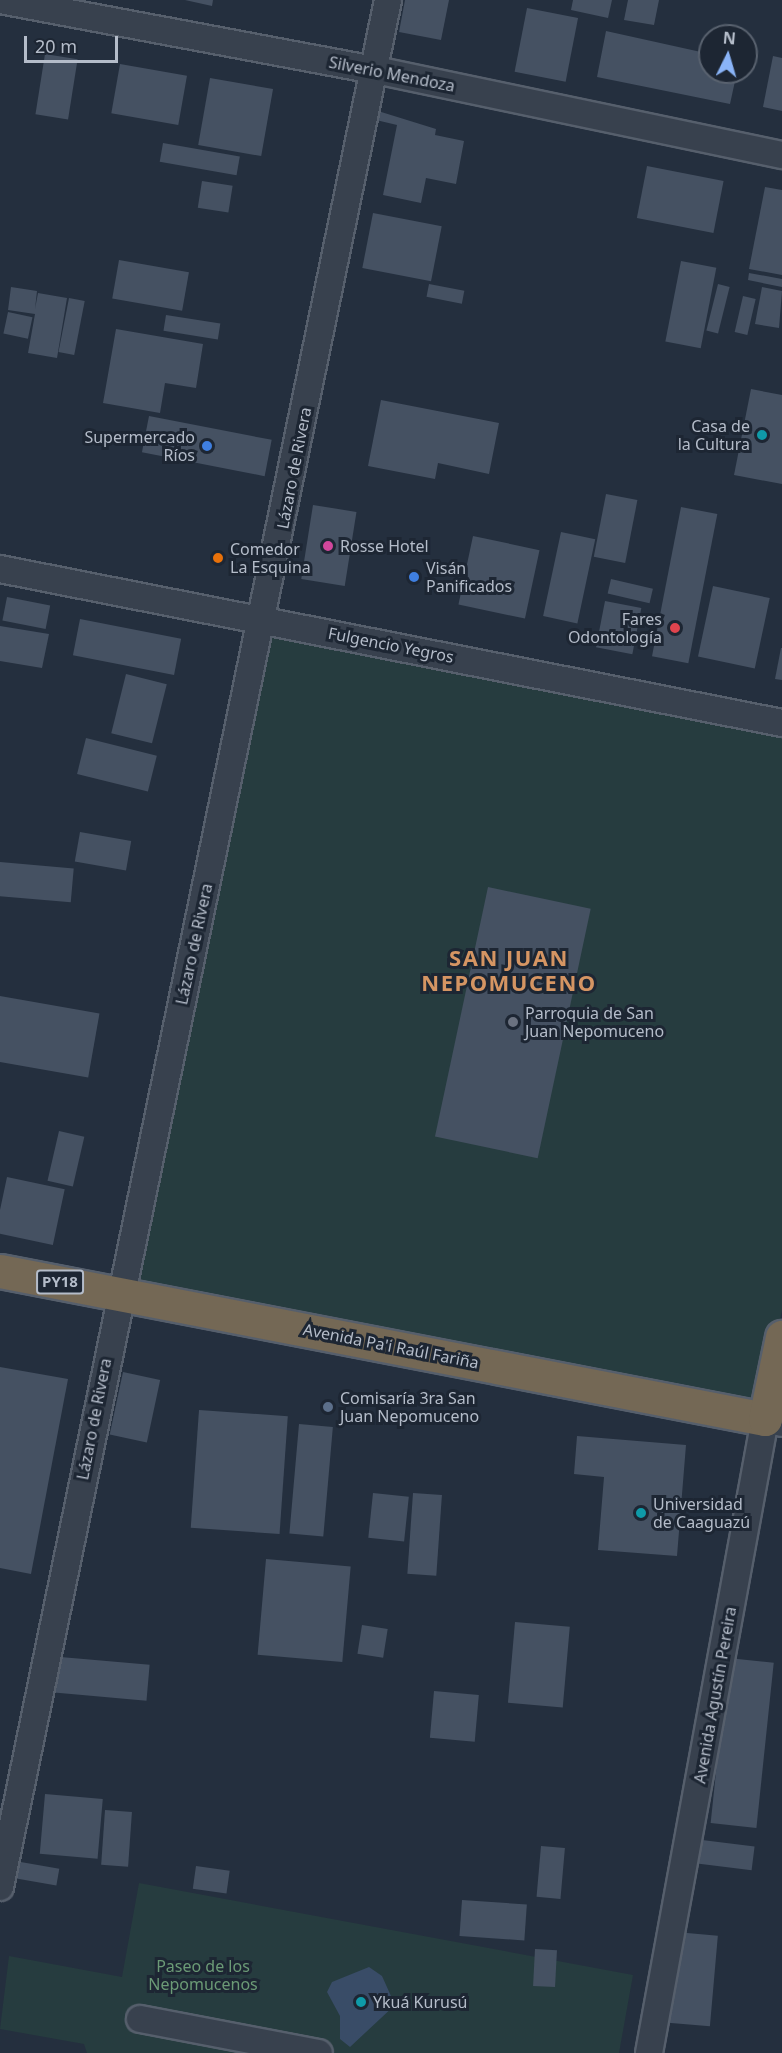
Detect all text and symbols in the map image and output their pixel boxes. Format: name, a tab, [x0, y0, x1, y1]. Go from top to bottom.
scale bar	[27, 24, 122, 62]
north arrow	[698, 24, 758, 84]
text: N	[722, 27, 737, 50]
text: 20 m	[35, 34, 77, 58]
street label: Silverio Mendoza	[327, 52, 457, 96]
street label: Lázaro de Rivera	[273, 406, 315, 530]
place label: Casa de la Cultura	[678, 416, 750, 454]
place label: Supermercado Ríos	[84, 427, 195, 465]
marker: Casa de la Cultura	[755, 428, 769, 442]
marker: Supermercado Ríos	[200, 439, 214, 453]
place label: Rosse Hotel	[340, 536, 429, 556]
place label: Comedor La Esquina	[230, 539, 311, 577]
marker: Rosse Hotel	[321, 539, 335, 553]
marker: Comedor La Esquina	[211, 551, 225, 565]
place label: Visán Panificados	[426, 558, 512, 596]
marker: Visán Panificados	[407, 570, 421, 584]
place label: Fares Odontología	[568, 609, 662, 647]
marker: Fares Odontología	[666, 619, 684, 637]
street label: Fulgencio Yegros	[327, 623, 455, 667]
street label: Lázaro de Rivera	[172, 882, 216, 1006]
district label: SAN JUAN NEPOMUCENO	[421, 944, 597, 996]
place label: Parroquia de San Juan Nepomuceno	[525, 1003, 664, 1041]
marker: Parroquia de San Juan Nepomuceno	[506, 1015, 520, 1029]
road number: PY18	[36, 1270, 84, 1294]
street label: Avenida Pa'i Raúl Fariña	[301, 1320, 481, 1372]
street label: Lázaro de Rivera	[73, 1357, 115, 1481]
place label: Comisaría 3ra San Juan Nepomuceno	[340, 1388, 479, 1426]
marker: Comisaría 3ra San Juan Nepomuceno	[321, 1400, 335, 1414]
place label: Universidad de Caaguazú	[653, 1494, 750, 1532]
marker: Universidad de Caaguazú	[634, 1506, 648, 1520]
street label: Avenida Agustín Pereira	[690, 1605, 740, 1785]
park label: Paseo de los Nepomucenos	[148, 1956, 258, 1994]
place label: Ykuá Kurusú	[373, 1992, 467, 2012]
marker: Ykuá Kurusú	[354, 1995, 368, 2009]

